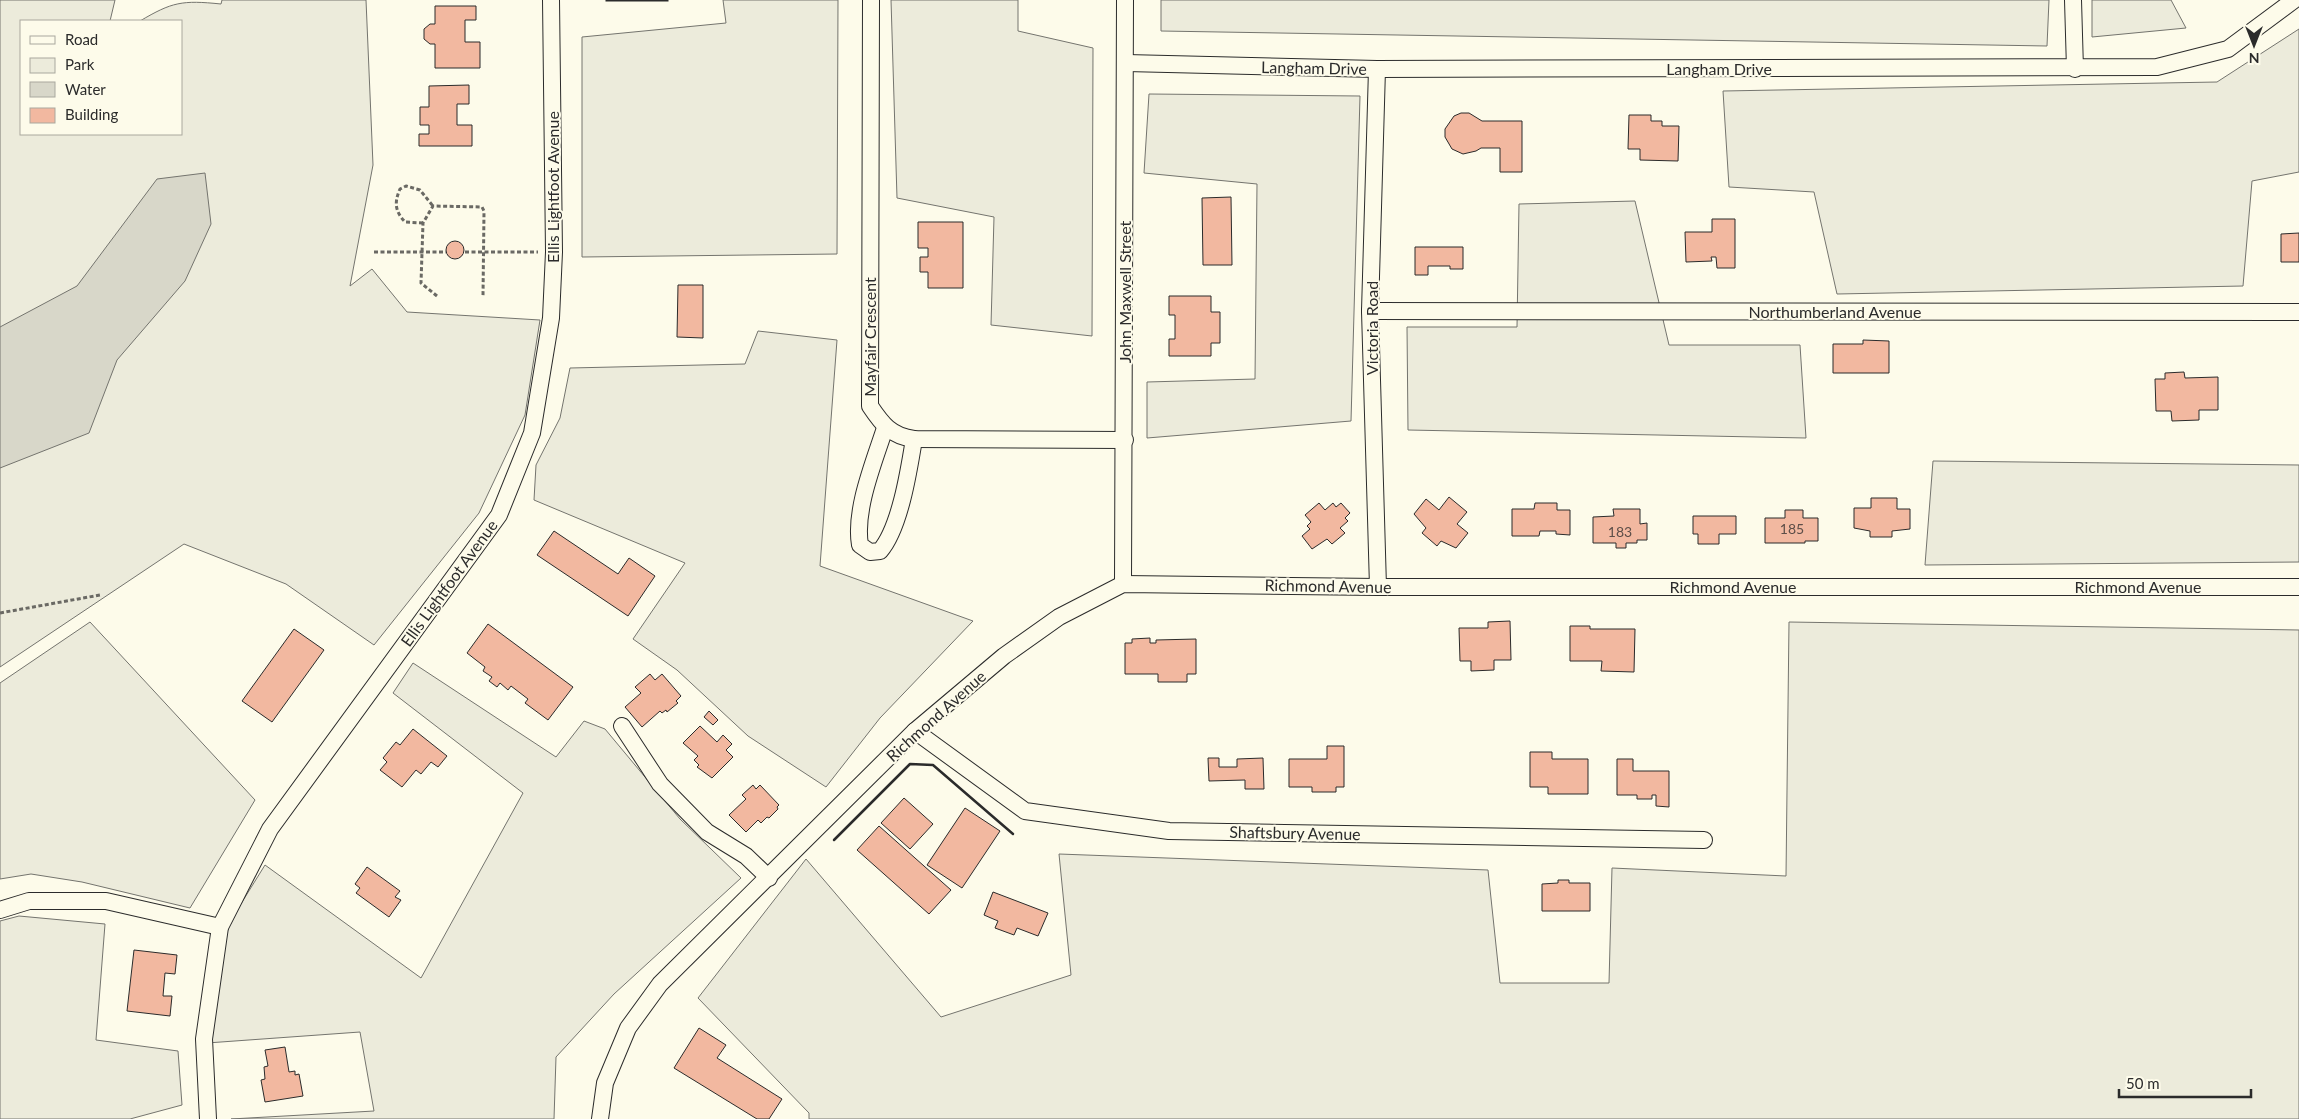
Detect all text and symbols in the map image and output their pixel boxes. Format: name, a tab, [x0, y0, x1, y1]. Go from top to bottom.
legend	[20, 20, 182, 135]
north arrow	[2229, 20, 2279, 70]
text: Road	[65, 30, 98, 48]
text: N	[2249, 50, 2259, 67]
text: Park	[65, 55, 95, 73]
street label: Langham Drive	[1261, 57, 1367, 78]
street label: Langham Drive	[1666, 59, 1772, 78]
text: Water	[65, 80, 106, 98]
text: Building	[65, 105, 118, 123]
street label: Ellis Lightfoot Avenue	[543, 111, 562, 263]
street label: John Maxwell Street	[1115, 220, 1134, 363]
street label: Mayfair Crescent	[860, 277, 879, 397]
street label: Victoria Road	[1362, 281, 1381, 375]
street label: Northumberland Avenue	[1749, 302, 1921, 321]
street label: Ellis Lightfoot Avenue	[396, 516, 501, 650]
house number: 185	[1780, 520, 1804, 537]
house number: 183	[1608, 523, 1632, 540]
street label: Richmond Avenue	[1264, 575, 1392, 596]
street label: Richmond Avenue	[1670, 577, 1796, 596]
street label: Richmond Avenue	[2075, 577, 2201, 596]
street label: Richmond Avenue	[882, 666, 989, 765]
street label: Shaftsbury Avenue	[1229, 822, 1361, 843]
scale bar	[2119, 1066, 2252, 1098]
text: 50 m	[2126, 1074, 2160, 1092]

